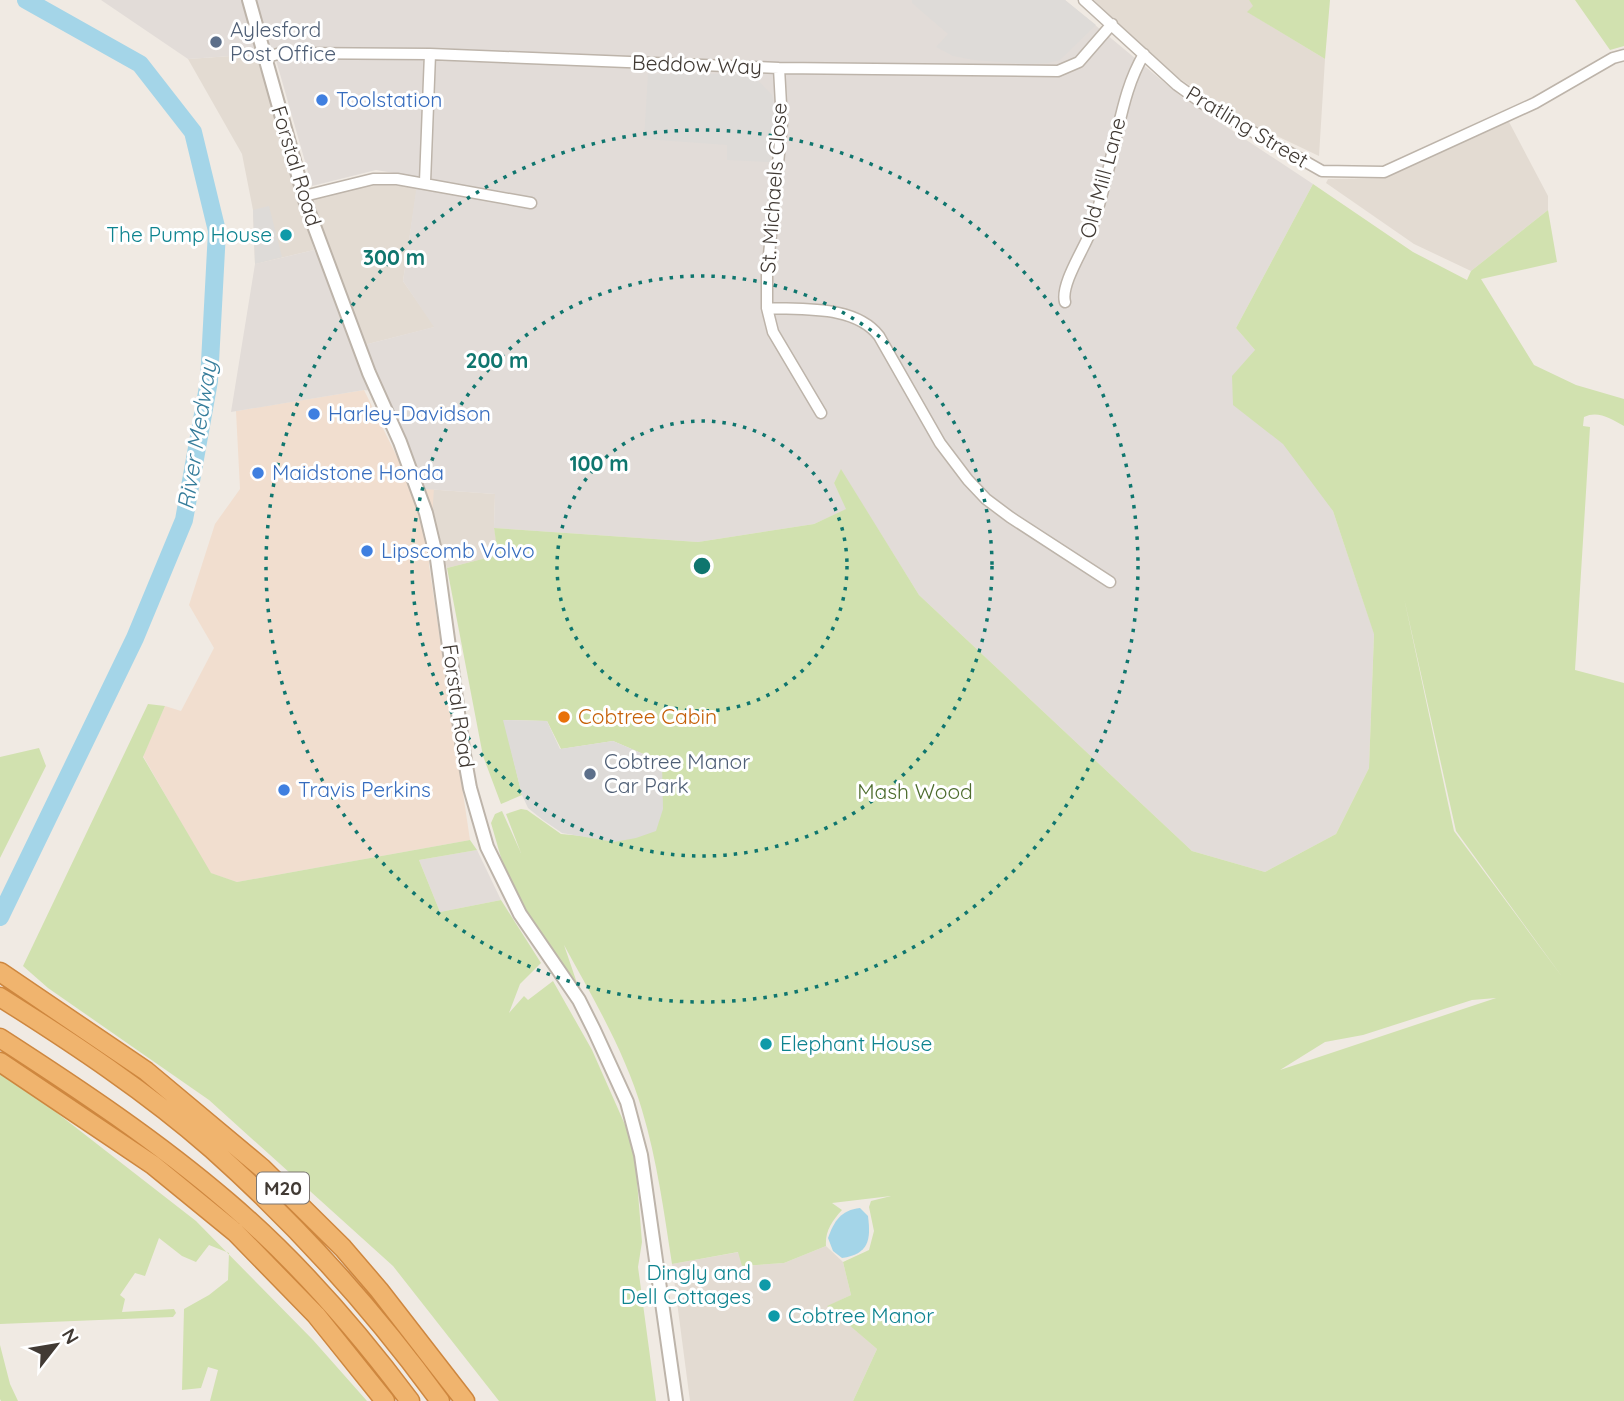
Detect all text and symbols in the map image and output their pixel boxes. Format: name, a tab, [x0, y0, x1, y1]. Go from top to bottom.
place label: Aylesford Post Office	[230, 16, 336, 66]
marker: Aylesford Post Office	[208, 34, 224, 50]
street label: Beddow Way	[632, 49, 762, 79]
street label: Pratling Street	[1182, 79, 1313, 173]
place label: Toolstation	[336, 86, 443, 112]
marker: Toolstation	[314, 92, 330, 108]
street label: Forstal Road	[266, 102, 328, 229]
street label: St. Michaels Close	[754, 102, 792, 274]
street label: Old Mill Lane	[1073, 114, 1131, 241]
place label: The Pump House	[106, 221, 272, 247]
marker: The Pump House	[278, 227, 294, 243]
text: 300 m	[363, 244, 425, 270]
text: 200 m	[466, 347, 528, 373]
water label: River Medway	[170, 356, 223, 512]
place label: Harley-Davidson	[328, 400, 491, 426]
marker: Harley-Davidson	[306, 406, 322, 422]
text: 100 m	[569, 450, 629, 476]
place label: Maidstone Honda	[272, 459, 444, 485]
marker: Maidstone Honda	[250, 465, 266, 481]
place label: Lipscomb Volvo	[381, 537, 535, 563]
marker: Lipscomb Volvo	[359, 543, 375, 559]
centre of rings	[690, 554, 714, 578]
street label: Forstal Road	[437, 642, 481, 769]
place label: Cobtree Cabin	[578, 703, 717, 729]
marker: Cobtree Cabin	[556, 709, 572, 725]
place label: Cobtree Manor Car Park	[604, 748, 750, 798]
marker: Cobtree Manor Car Park	[582, 766, 598, 782]
place label: Travis Perkins	[298, 776, 431, 802]
park label: Mash Wood	[857, 778, 973, 804]
marker: Travis Perkins	[276, 782, 292, 798]
place label: Elephant House	[780, 1030, 932, 1056]
marker: Elephant House	[758, 1036, 774, 1052]
road number: M20	[257, 1172, 309, 1204]
place label: Dingly and Dell Cottages	[621, 1259, 751, 1309]
marker: Dingly and Dell Cottages	[757, 1277, 773, 1293]
place label: Cobtree Manor	[788, 1302, 934, 1328]
marker: Cobtree Manor	[766, 1308, 782, 1324]
north arrow	[21, 1310, 91, 1380]
text: N	[57, 1324, 84, 1348]

